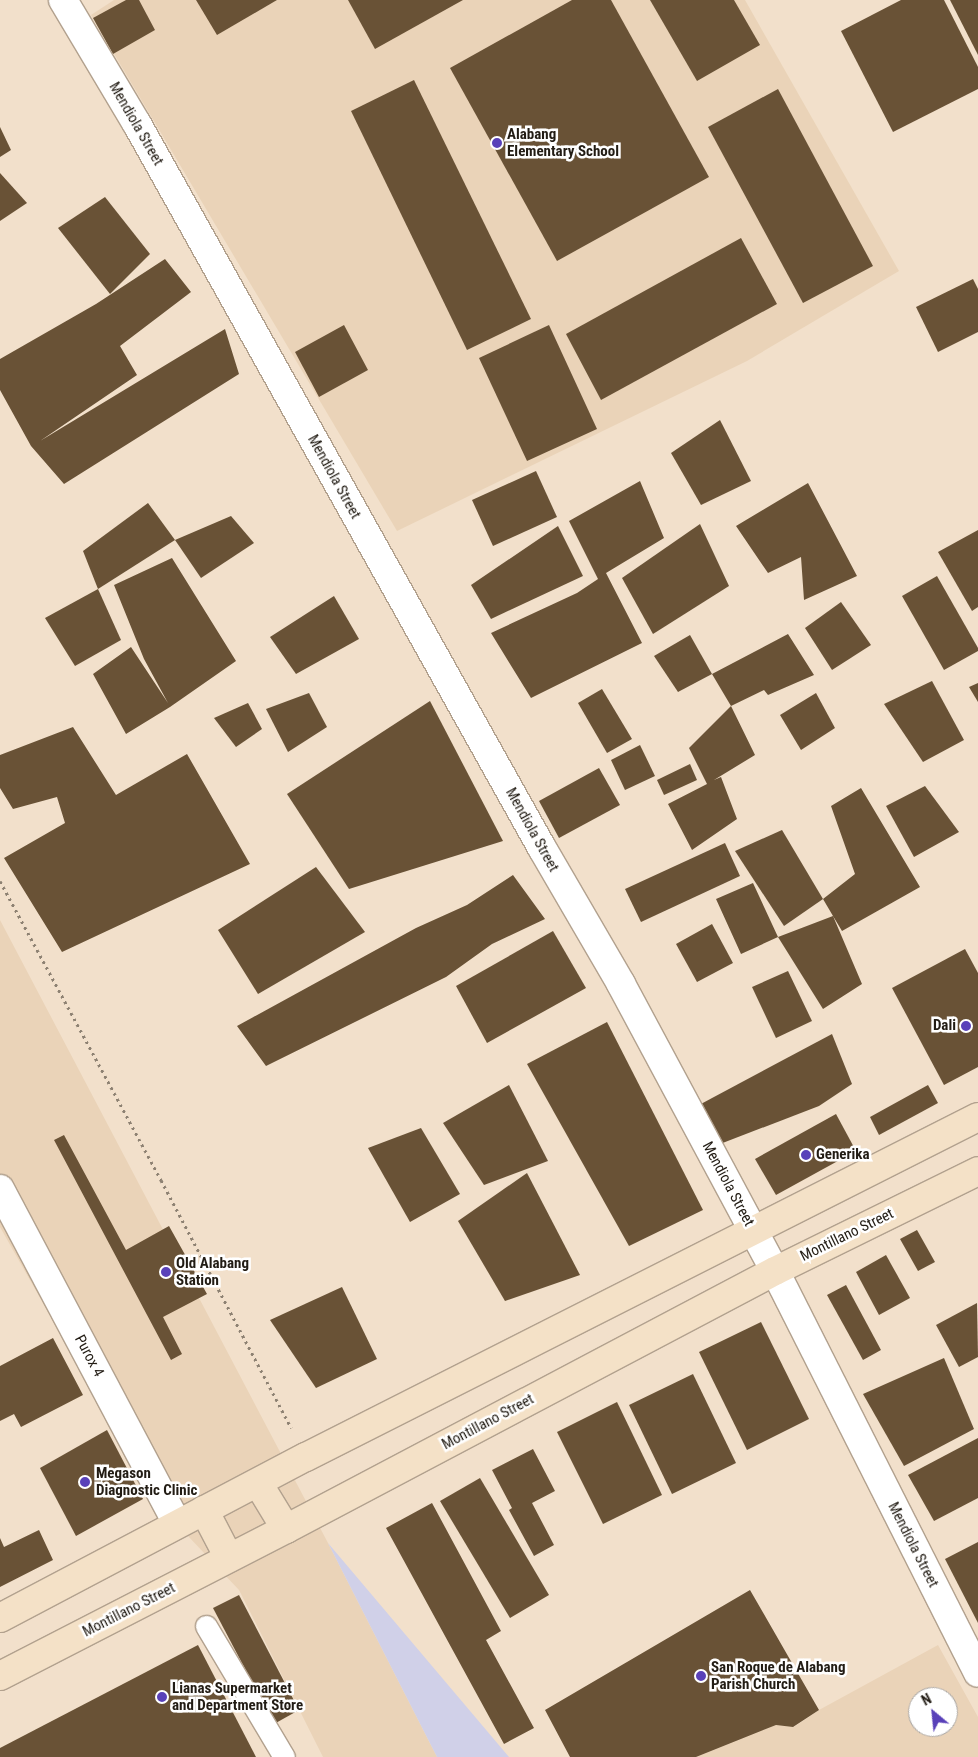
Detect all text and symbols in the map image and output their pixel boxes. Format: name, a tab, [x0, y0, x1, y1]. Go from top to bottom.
street label: Mendiola Street	[105, 79, 167, 169]
place label: Alabang Elementary School	[507, 125, 619, 160]
marker: Alabang Elementary School	[491, 137, 503, 149]
street label: Mendiola Street	[304, 432, 364, 522]
street label: Mendiola Street	[502, 785, 562, 875]
place label: Dali	[933, 1017, 956, 1035]
marker: Dali	[960, 1020, 972, 1032]
street label: Mendiola Street	[698, 1139, 758, 1229]
place label: Generika	[816, 1146, 870, 1164]
marker: Generika	[800, 1149, 812, 1161]
street label: Montillano Street	[797, 1205, 897, 1265]
place label: Old Alabang Station	[176, 1254, 249, 1289]
marker: Old Alabang Station	[160, 1266, 172, 1278]
street label: Purox 4	[71, 1332, 107, 1380]
street label: Montillano Street	[439, 1390, 537, 1454]
place label: Megason Diagnostic Clinic	[96, 1464, 197, 1499]
marker: Megason Diagnostic Clinic	[78, 1475, 92, 1489]
street label: Mendiola Street	[884, 1499, 942, 1591]
street label: Montillano Street	[80, 1579, 178, 1641]
place label: San Roque de Alabang Parish Church	[711, 1658, 846, 1693]
marker: San Roque de Alabang Parish Church	[695, 1670, 707, 1682]
place label: Lianas Supermarket and Department Store	[172, 1679, 303, 1714]
north arrow	[908, 1687, 958, 1737]
marker: Lianas Supermarket and Department Store	[156, 1691, 168, 1703]
text: N	[919, 1691, 934, 1709]

